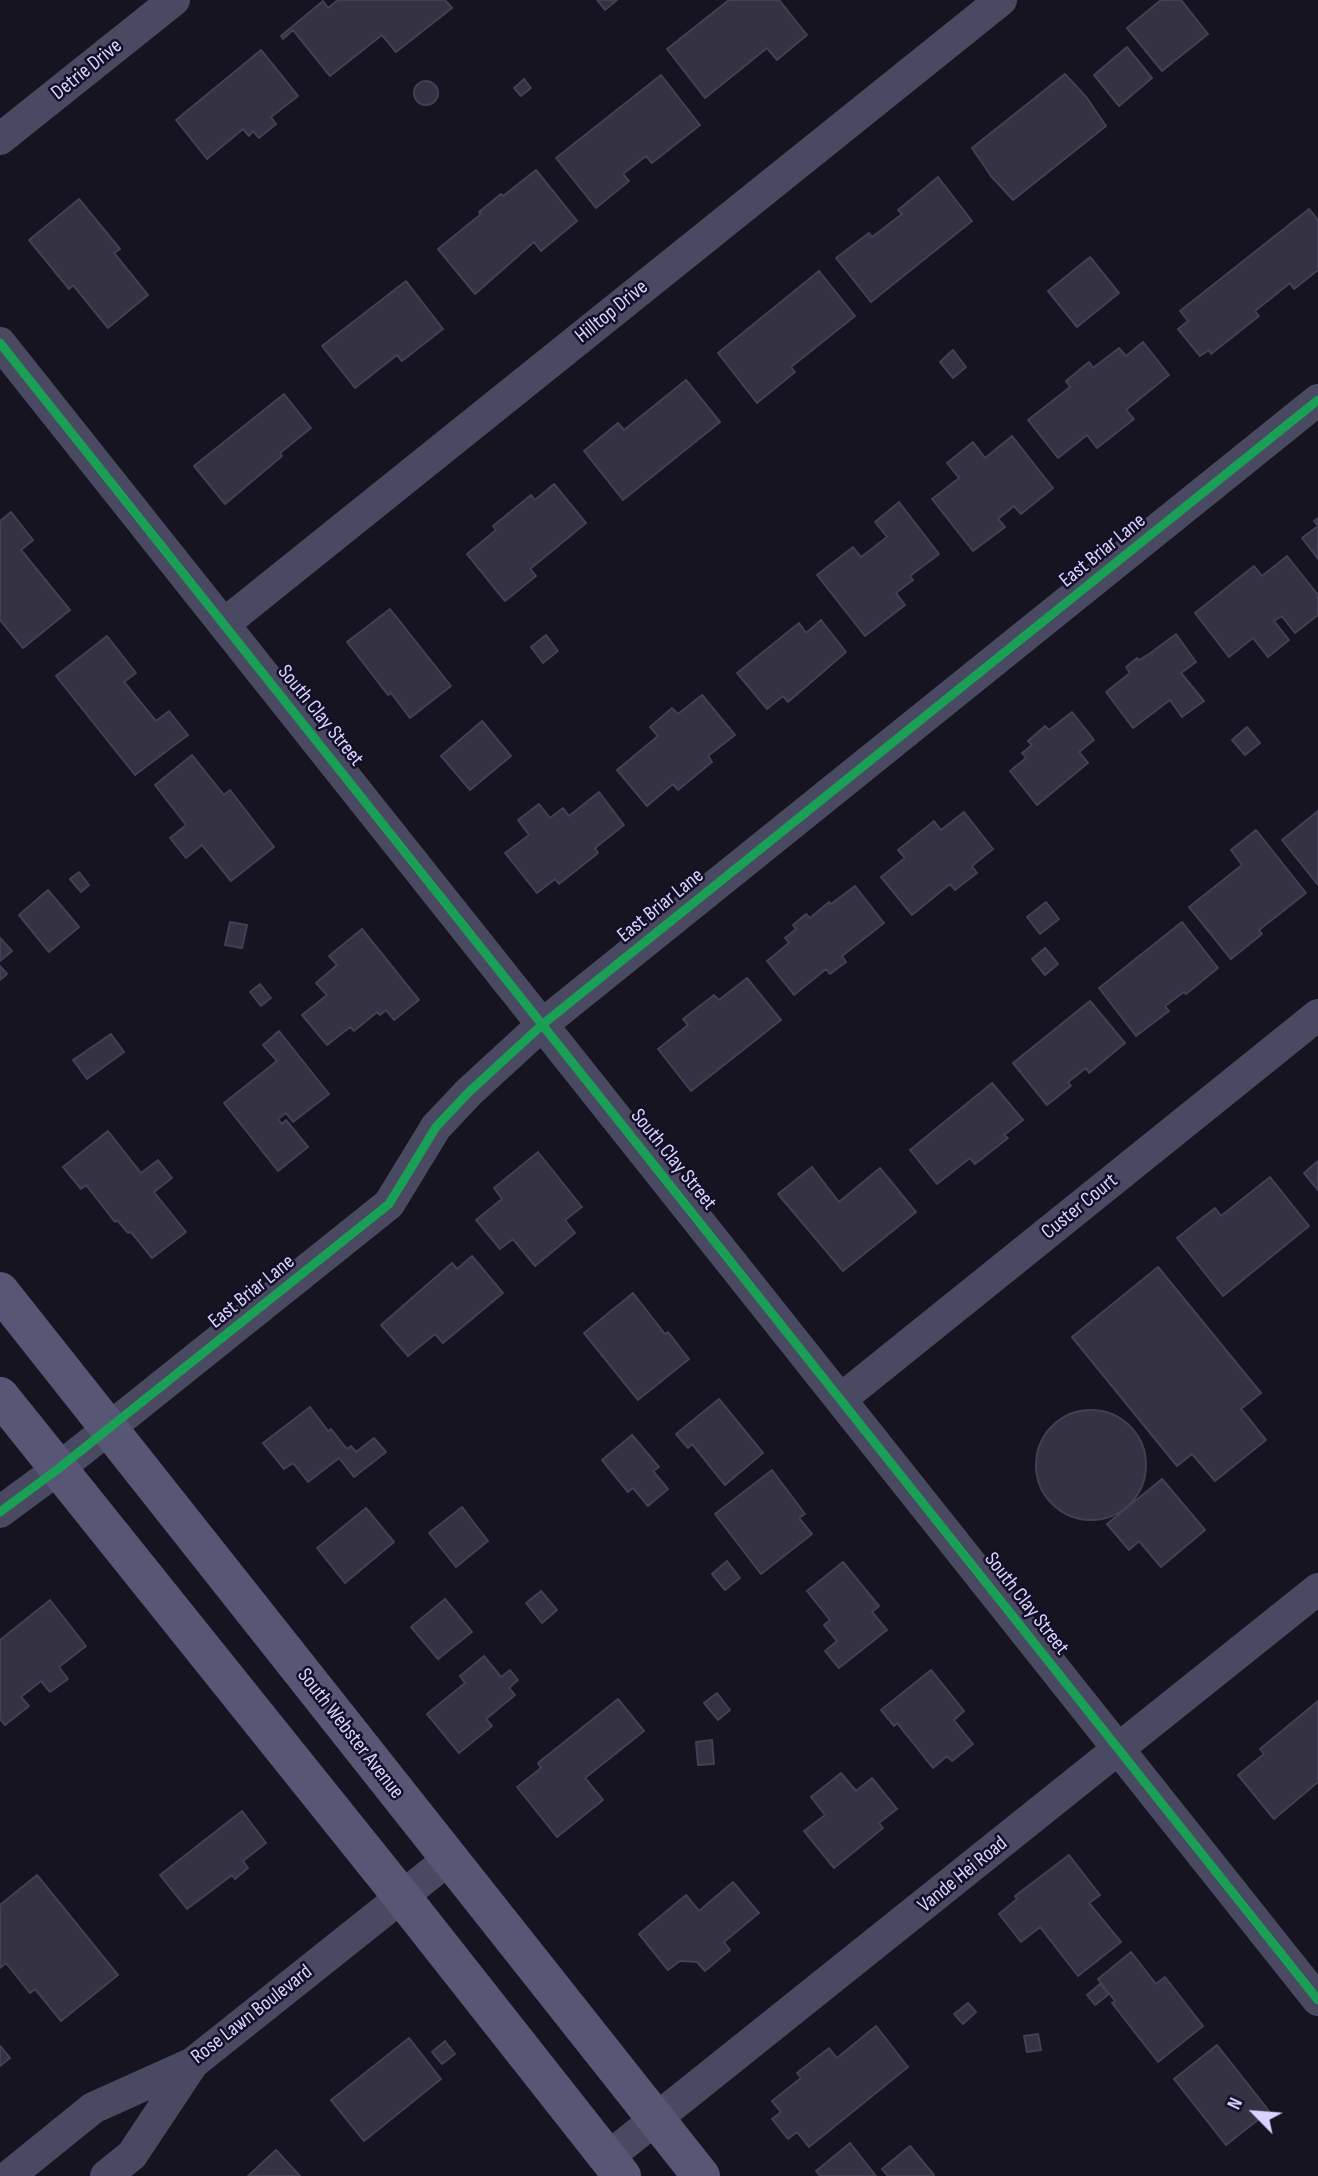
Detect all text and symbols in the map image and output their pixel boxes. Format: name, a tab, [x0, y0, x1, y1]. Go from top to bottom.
street label: Detrie Drive	[47, 34, 127, 106]
street label: Hilltop Drive	[571, 275, 653, 349]
street label: East Briar Lane	[1055, 509, 1151, 593]
street label: South Clay Street	[272, 660, 368, 772]
street label: East Briar Lane	[613, 864, 709, 948]
street label: South Clay Street	[625, 1104, 721, 1216]
street label: Custer Court	[1037, 1169, 1123, 1245]
street label: East Briar Lane	[204, 1250, 300, 1334]
street label: South Clay Street	[978, 1548, 1074, 1660]
street label: South Webster Avenue	[291, 1664, 409, 1804]
street label: Vande Hei Road	[913, 1831, 1013, 1919]
street label: Rose Lawn Boulevard	[186, 1960, 318, 2070]
north arrow	[1220, 2078, 1290, 2148]
text: N	[1223, 2094, 1248, 2113]

